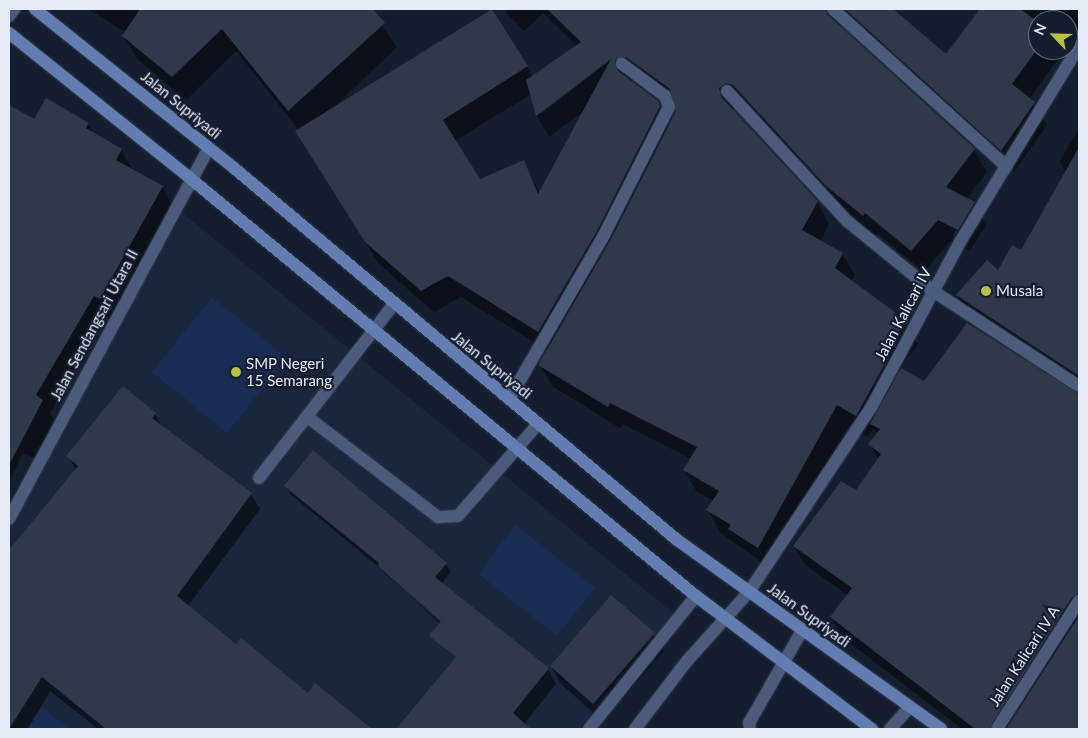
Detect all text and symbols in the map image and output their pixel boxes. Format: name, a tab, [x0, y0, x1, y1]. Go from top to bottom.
north arrow	[1028, 10, 1078, 60]
text: N	[1030, 21, 1050, 37]
street label: Jalan Supriyadi	[137, 67, 225, 143]
street label: Jalan Sendangsari Utara II	[46, 246, 142, 404]
street label: Jalan Kalicari IV	[871, 264, 935, 364]
place label: Musala	[996, 282, 1043, 300]
marker: Musala	[980, 285, 992, 297]
street label: Jalan Supriyadi	[448, 327, 536, 403]
place label: SMP Negeri 15 Semarang	[246, 354, 332, 389]
marker: SMP Negeri 15 Semarang	[230, 366, 242, 378]
street label: Jalan Supriyadi	[764, 579, 854, 651]
street label: Jalan Kalicari IV A	[985, 602, 1063, 710]

